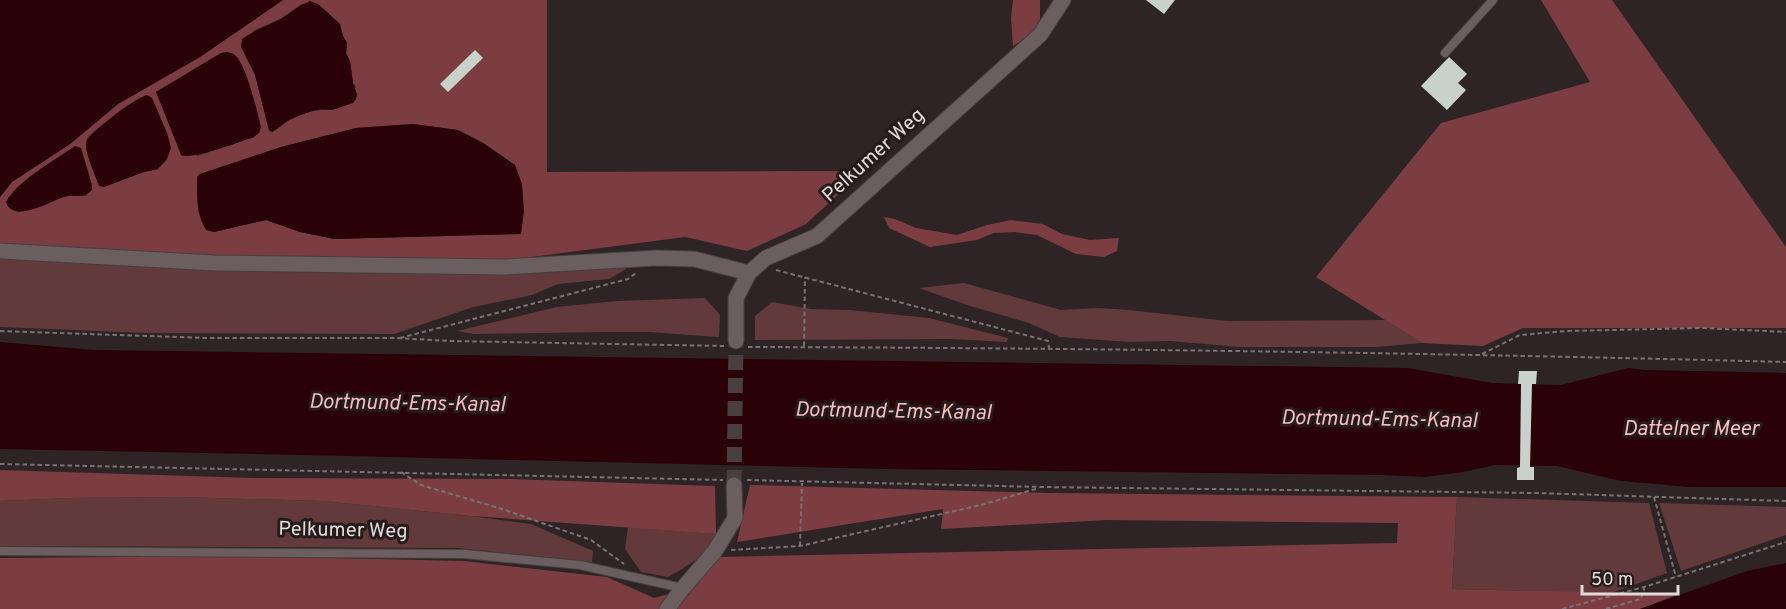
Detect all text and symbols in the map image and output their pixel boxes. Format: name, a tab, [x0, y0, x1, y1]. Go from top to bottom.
street label: Pelkumer Weg	[817, 103, 931, 209]
water label: Dortmund-Ems-Kanal	[309, 389, 507, 419]
water label: Dortmund-Ems-Kanal	[795, 397, 993, 427]
water label: Dortmund-Ems-Kanal	[1281, 405, 1479, 435]
water label: Dattelner Meer	[1623, 416, 1761, 443]
street label: Pelkumer Weg	[278, 517, 408, 545]
scale bar	[1582, 558, 1678, 596]
text: 50 m	[1591, 569, 1633, 592]

